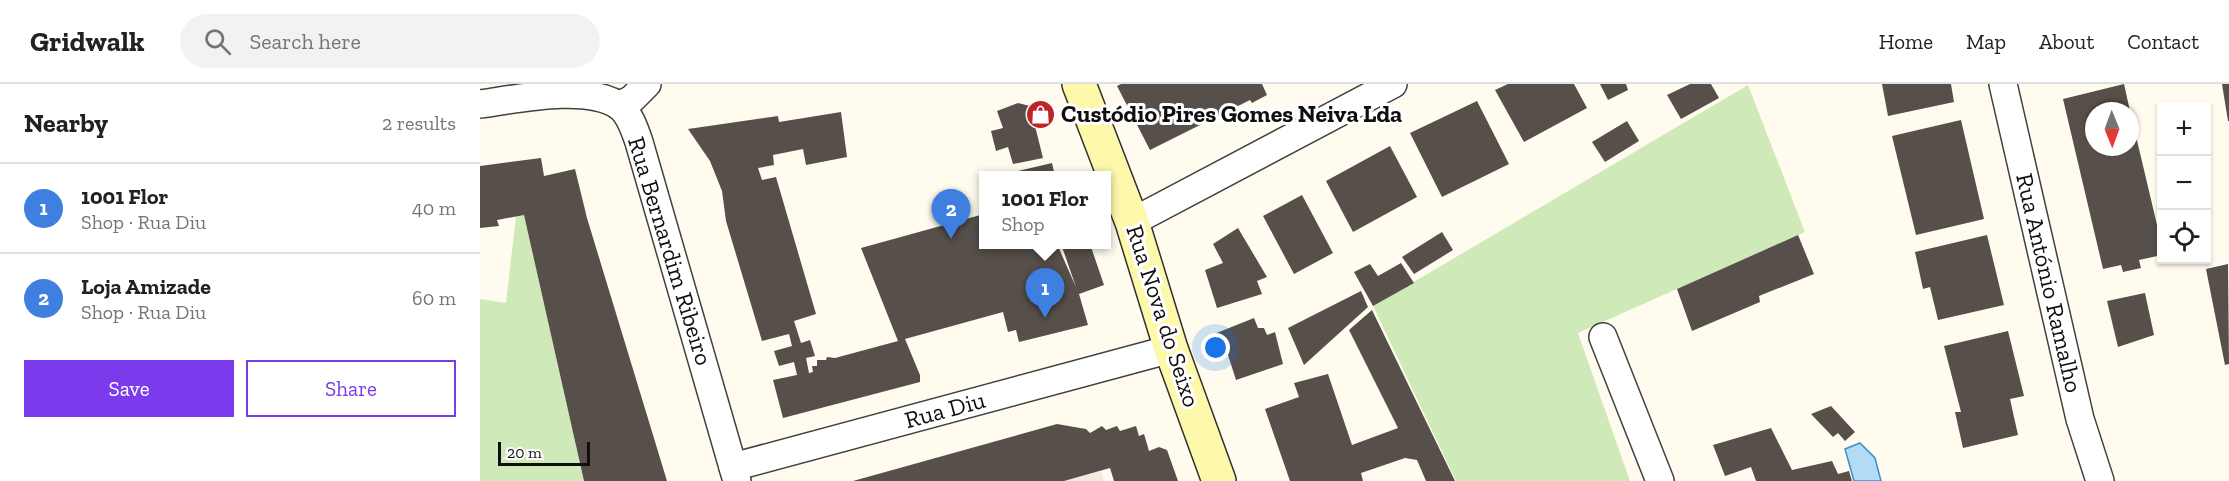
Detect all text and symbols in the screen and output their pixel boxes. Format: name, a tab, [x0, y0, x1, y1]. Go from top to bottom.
search box	[180, 14, 600, 68]
text: Gridwalk	[30, 25, 144, 58]
icon: search	[201, 25, 234, 58]
text: Search here	[249, 28, 361, 55]
text: Home	[1879, 29, 1933, 54]
text: Map	[1966, 29, 2006, 54]
text: About	[2039, 29, 2094, 54]
text: Contact	[2127, 29, 2199, 54]
shop icon: Custódio Pires Gomes Neiva Lda	[1024, 98, 1056, 130]
place label: Custódio Pires Gomes Neiva Lda	[1061, 99, 1402, 128]
north arrow	[2085, 102, 2139, 156]
map controls	[2157, 102, 2211, 264]
button: +	[2157, 102, 2211, 156]
text: Nearby	[24, 107, 108, 139]
text: 2 results	[382, 111, 456, 135]
street label: Rua Bernardim Ribeiro	[622, 133, 719, 369]
button: −	[2157, 156, 2211, 210]
street label: Rua António Ramalho	[2010, 170, 2089, 395]
popup	[979, 171, 1111, 249]
text: 1001 Flor	[81, 183, 168, 210]
text: 1001 Flor	[1001, 185, 1089, 212]
pin: 2	[932, 190, 970, 239]
text: 1	[39, 196, 48, 220]
text: 40 m	[412, 196, 456, 220]
text: Shop · Rua Diu	[81, 210, 206, 234]
button: locate	[2157, 210, 2211, 264]
text: Shop	[1001, 212, 1045, 236]
street label: Rua Nova do Seixo	[1120, 221, 1207, 411]
pin: 1	[1026, 268, 1064, 318]
text: Loja Amizade	[81, 273, 211, 300]
text: 2	[38, 286, 49, 310]
text: 60 m	[412, 286, 456, 310]
text: Shop · Rua Diu	[81, 300, 206, 324]
your location	[1201, 333, 1230, 362]
button: Save	[24, 360, 234, 417]
button: Share	[246, 360, 456, 417]
street label: Rua Diu	[901, 385, 989, 434]
scale bar	[498, 439, 590, 466]
text: 20 m	[507, 443, 542, 462]

